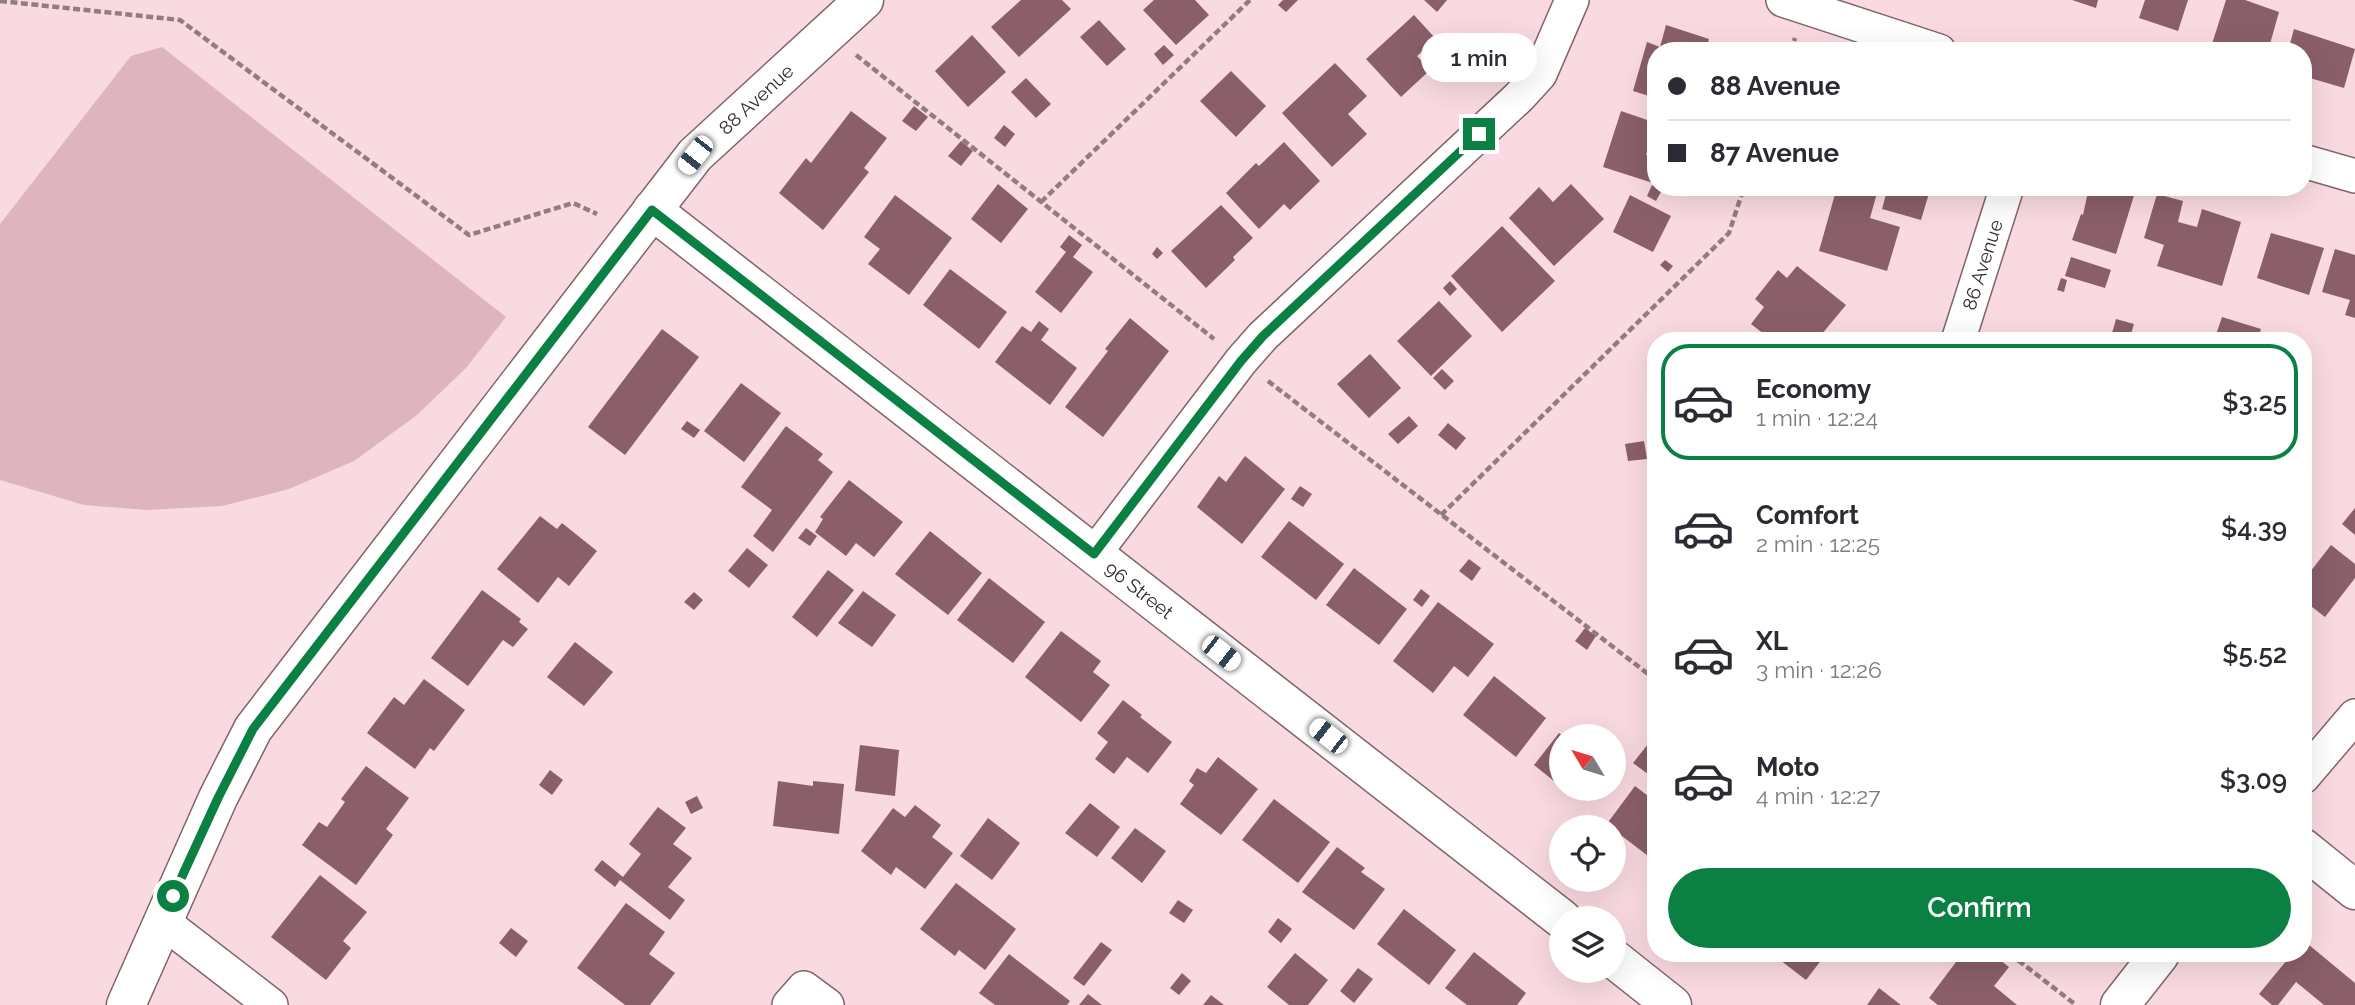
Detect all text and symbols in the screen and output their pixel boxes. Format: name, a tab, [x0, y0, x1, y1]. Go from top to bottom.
callout: 1 min	[1421, 32, 1537, 82]
text: 1 min	[1450, 44, 1508, 71]
street label: 88 Avenue	[714, 59, 798, 139]
text: 88 Avenue	[1710, 71, 1840, 101]
route end	[1463, 118, 1495, 150]
car	[674, 132, 717, 178]
text: 87 Avenue	[1710, 138, 1839, 168]
street label: 86 Avenue	[1958, 217, 2007, 313]
icon: car	[1672, 371, 1735, 434]
text: Economy	[1756, 374, 1871, 404]
text: $3.25	[2222, 387, 2287, 417]
text: 1 min · 12:24	[1756, 404, 1878, 431]
icon: car	[1672, 497, 1735, 560]
text: Comfort	[1756, 500, 1859, 530]
text: $4.39	[2221, 513, 2287, 543]
text: 2 min · 12:25	[1756, 530, 1880, 557]
street label: 96 Street	[1101, 556, 1178, 624]
icon: car	[1672, 623, 1735, 686]
text: XL	[1756, 626, 1788, 656]
car	[1198, 632, 1245, 674]
text: $5.52	[2222, 639, 2287, 669]
text: 3 min · 12:26	[1756, 656, 1882, 683]
car	[1305, 715, 1352, 757]
north arrow	[1549, 724, 1626, 802]
map controls	[1549, 724, 1626, 983]
icon: car	[1672, 749, 1735, 812]
text: Moto	[1756, 752, 1819, 782]
text: $3.09	[2220, 765, 2287, 795]
text: 4 min · 12:27	[1756, 782, 1881, 809]
button: locate	[1549, 815, 1626, 892]
button: Confirm	[1668, 868, 2291, 948]
route start	[157, 880, 189, 912]
button: layers	[1549, 906, 1626, 983]

